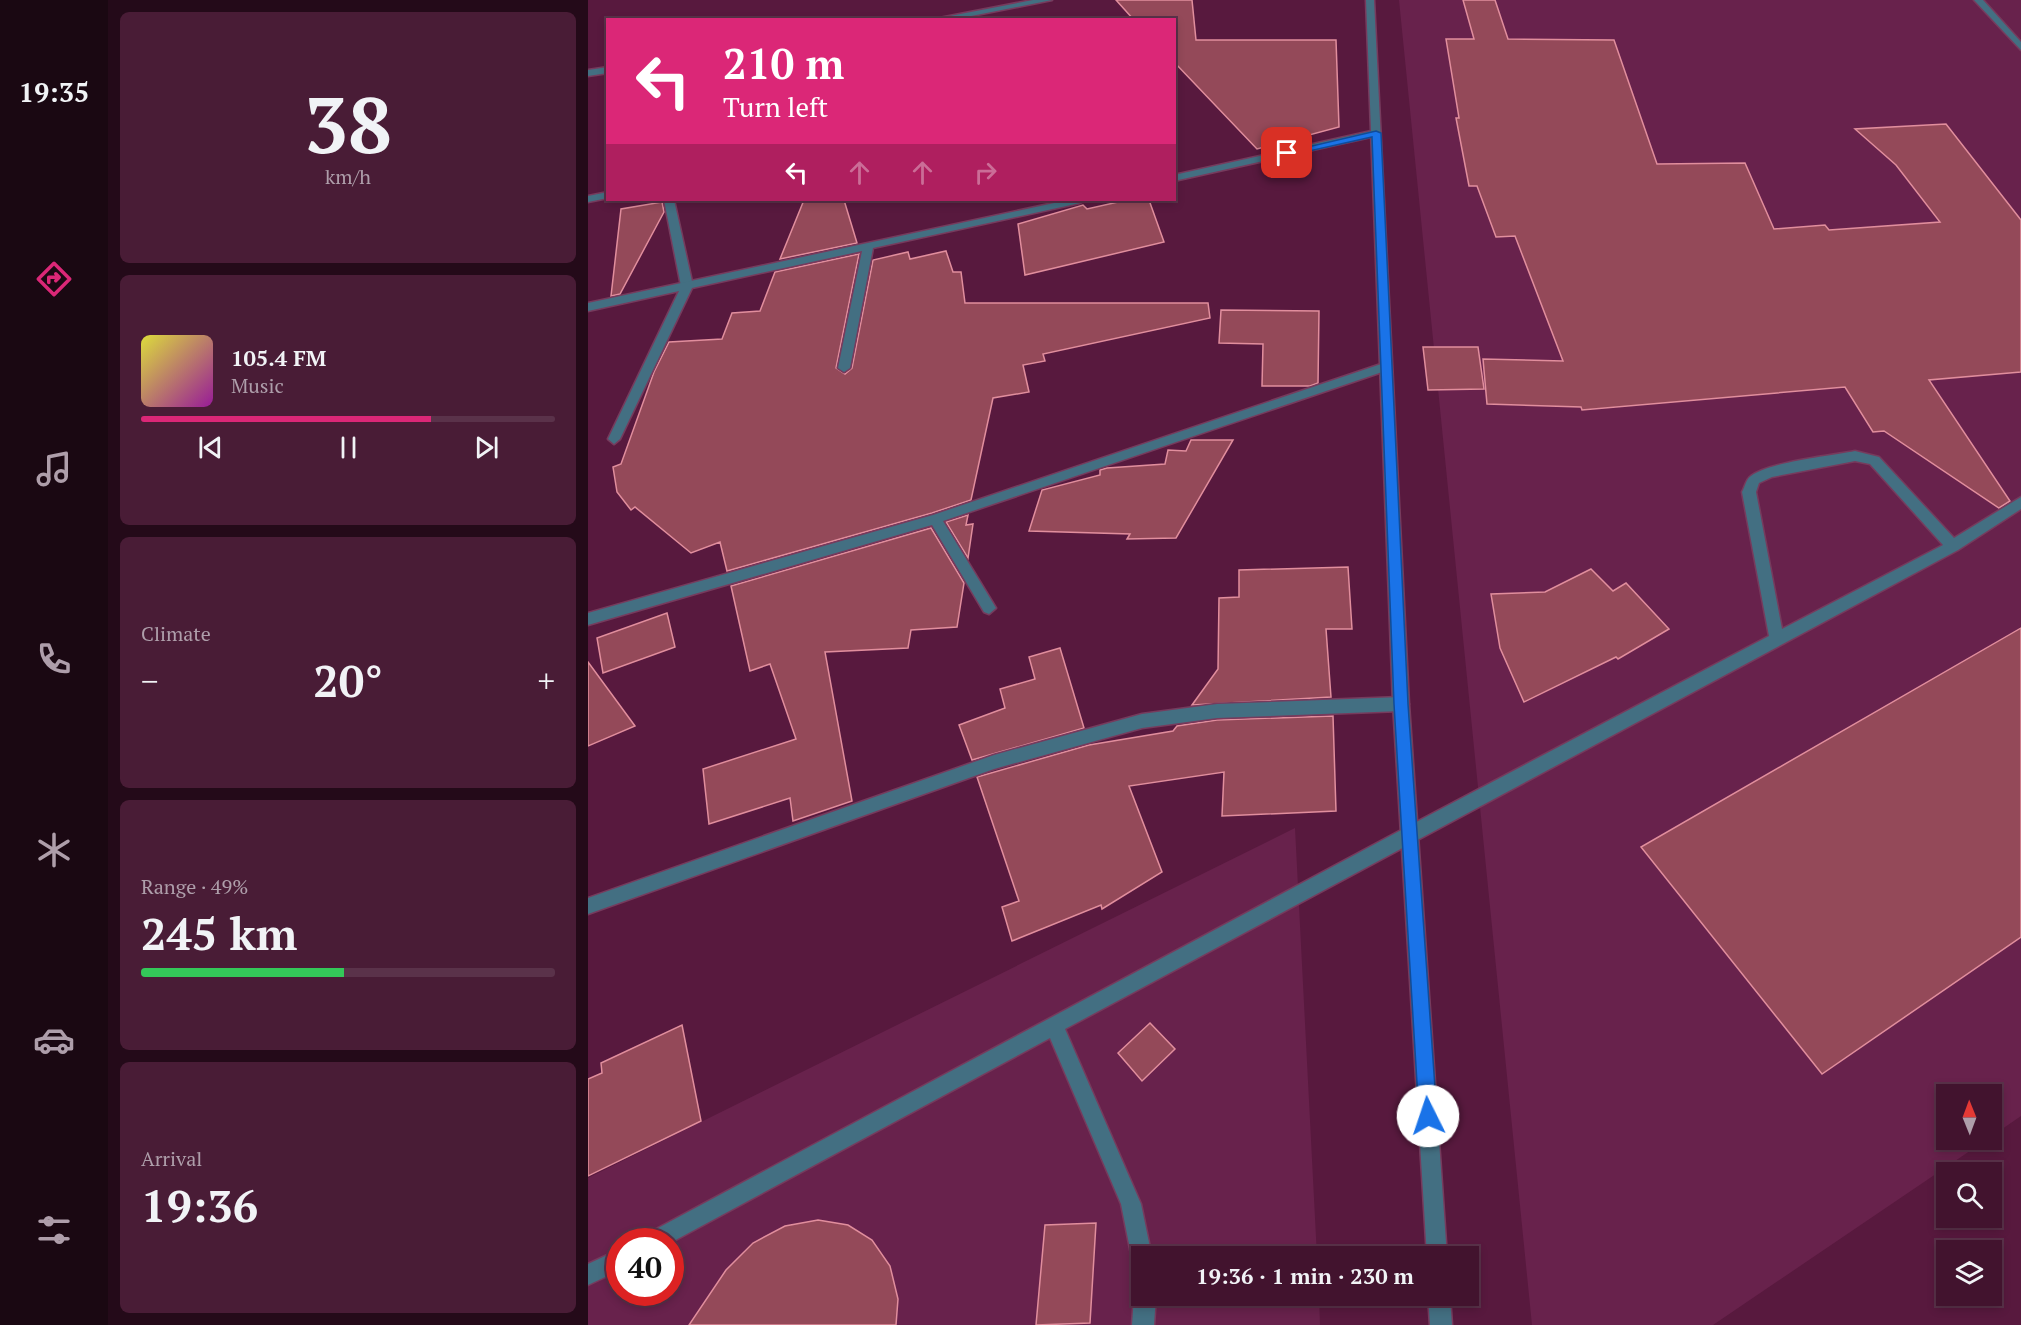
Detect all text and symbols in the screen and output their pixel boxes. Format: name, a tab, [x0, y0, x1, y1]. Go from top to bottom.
text: 210 m	[723, 35, 844, 91]
icon: left	[624, 42, 702, 120]
text: 38	[304, 72, 392, 175]
text: 19:35	[19, 74, 89, 110]
text: Turn left	[723, 89, 828, 125]
pin	[1261, 127, 1312, 178]
icon: arrive	[1270, 136, 1303, 169]
icon: left	[780, 156, 813, 189]
icon: ahead	[843, 156, 876, 189]
icon: ahead	[906, 156, 939, 189]
icon: right	[969, 156, 1002, 189]
text: km/h	[325, 163, 371, 190]
icon: directions	[33, 258, 75, 300]
text: 105.4 FM	[231, 343, 326, 372]
text: Music	[231, 372, 284, 399]
icon: previous	[194, 431, 227, 464]
icon: pause	[332, 431, 365, 464]
icon: next	[470, 431, 503, 464]
icon: music	[33, 448, 75, 490]
text: Climate	[141, 620, 211, 647]
icon: phone	[33, 638, 75, 680]
text: 20°	[313, 650, 383, 710]
text: −	[141, 659, 159, 702]
text: +	[537, 659, 555, 702]
icon: climate	[33, 829, 75, 871]
text: Range · 49%	[141, 873, 248, 900]
text: 245 km	[141, 903, 297, 963]
icon: car	[33, 1019, 75, 1061]
position arrow	[1396, 1084, 1460, 1148]
north arrow	[1936, 1084, 2002, 1150]
map controls	[1936, 1084, 2002, 1306]
text: Arrival	[141, 1145, 202, 1172]
button: search	[1936, 1162, 2002, 1228]
text: 19:36	[141, 1175, 258, 1235]
icon: filters	[33, 1209, 75, 1251]
speed limit sign: 40	[606, 1228, 684, 1306]
button: layers	[1936, 1240, 2002, 1306]
text: 19:36 · 1 min · 230 m	[1196, 1261, 1414, 1290]

